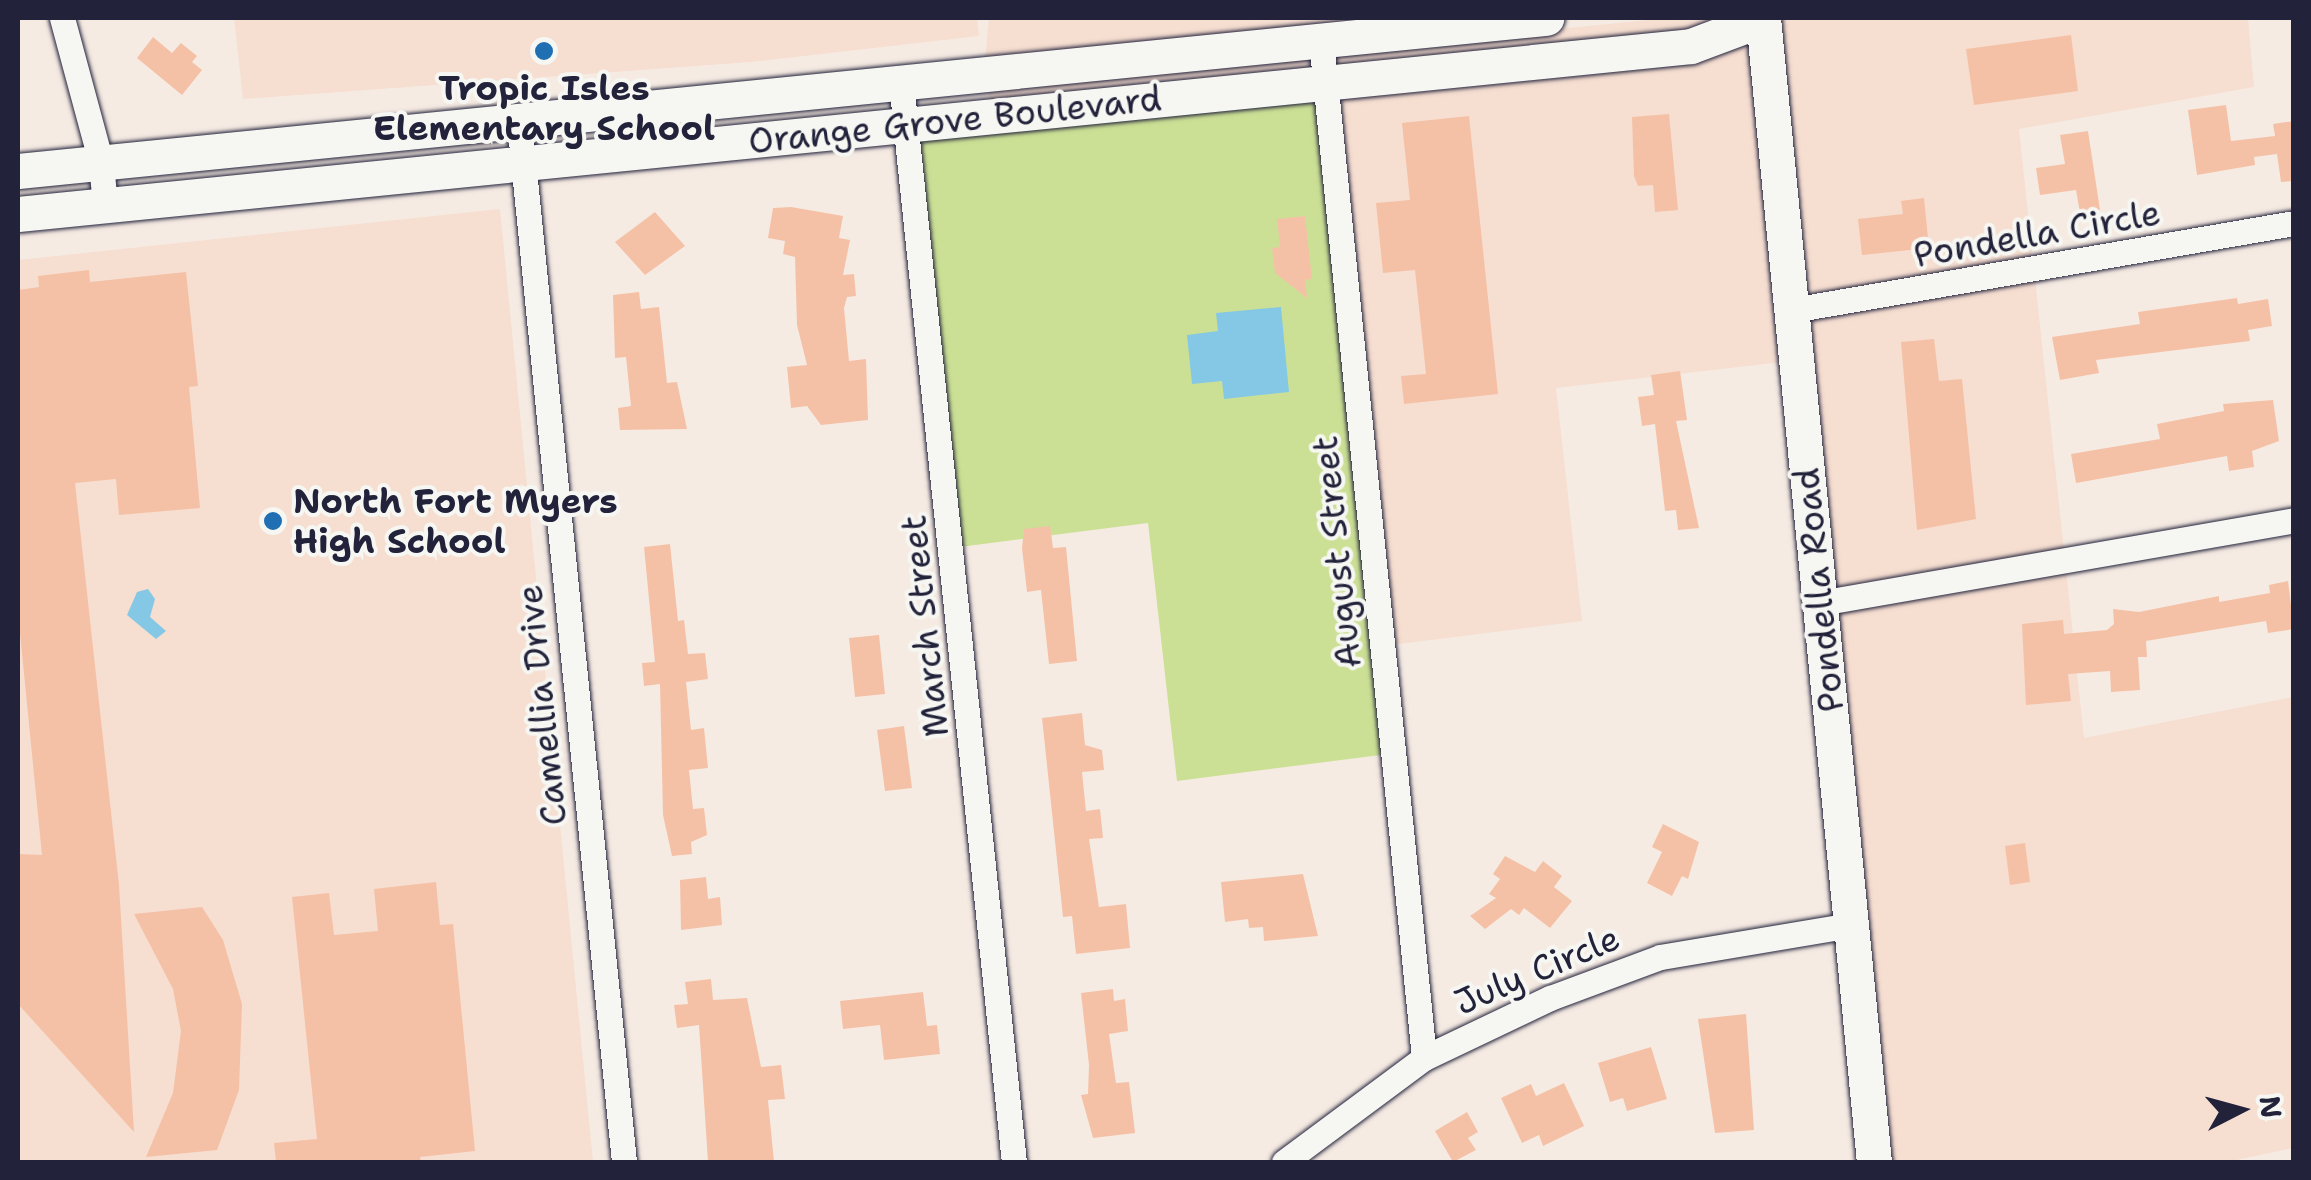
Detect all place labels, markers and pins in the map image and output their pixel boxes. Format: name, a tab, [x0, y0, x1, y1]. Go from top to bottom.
marker: Tropic Isles Elementary School	[533, 40, 555, 62]
place label: Tropic Isles Elementary School	[373, 67, 715, 149]
place label: North Fort Myers High School	[293, 480, 618, 562]
marker: North Fort Myers High School	[262, 510, 284, 532]

